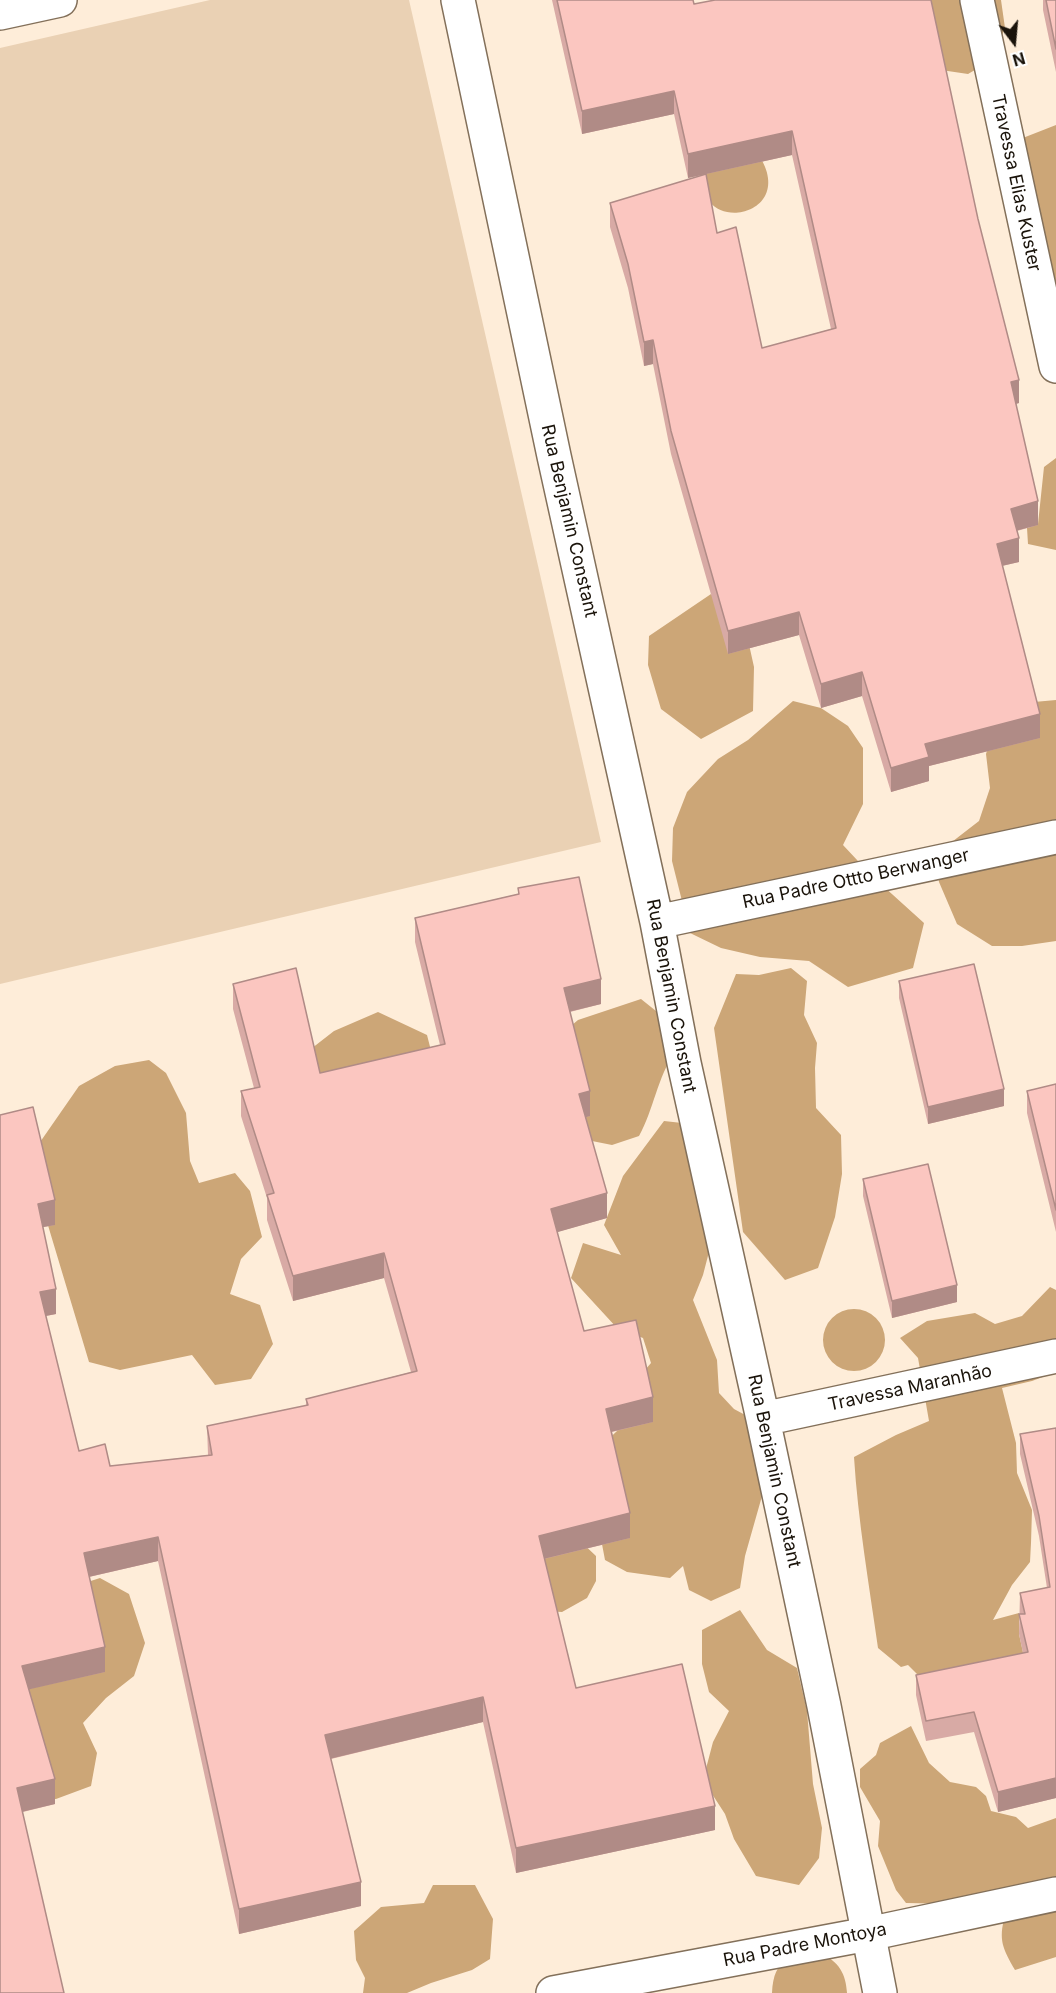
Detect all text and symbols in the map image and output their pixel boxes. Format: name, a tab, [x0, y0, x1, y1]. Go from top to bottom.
north arrow	[984, 12, 1044, 72]
text: N	[1010, 48, 1028, 71]
street label: Travessa Elias Kuster	[987, 92, 1045, 274]
street label: Rua Benjamin Constant	[536, 422, 602, 620]
street label: Rua Padre Ottto Berwanger	[741, 844, 971, 914]
street label: Rua Benjamin Constant	[642, 897, 700, 1095]
street label: Travessa Maranhão	[826, 1360, 994, 1416]
street label: Rua Benjamin Constant	[743, 1372, 805, 1570]
street label: Rua Padre Montoya	[721, 1919, 889, 1971]

